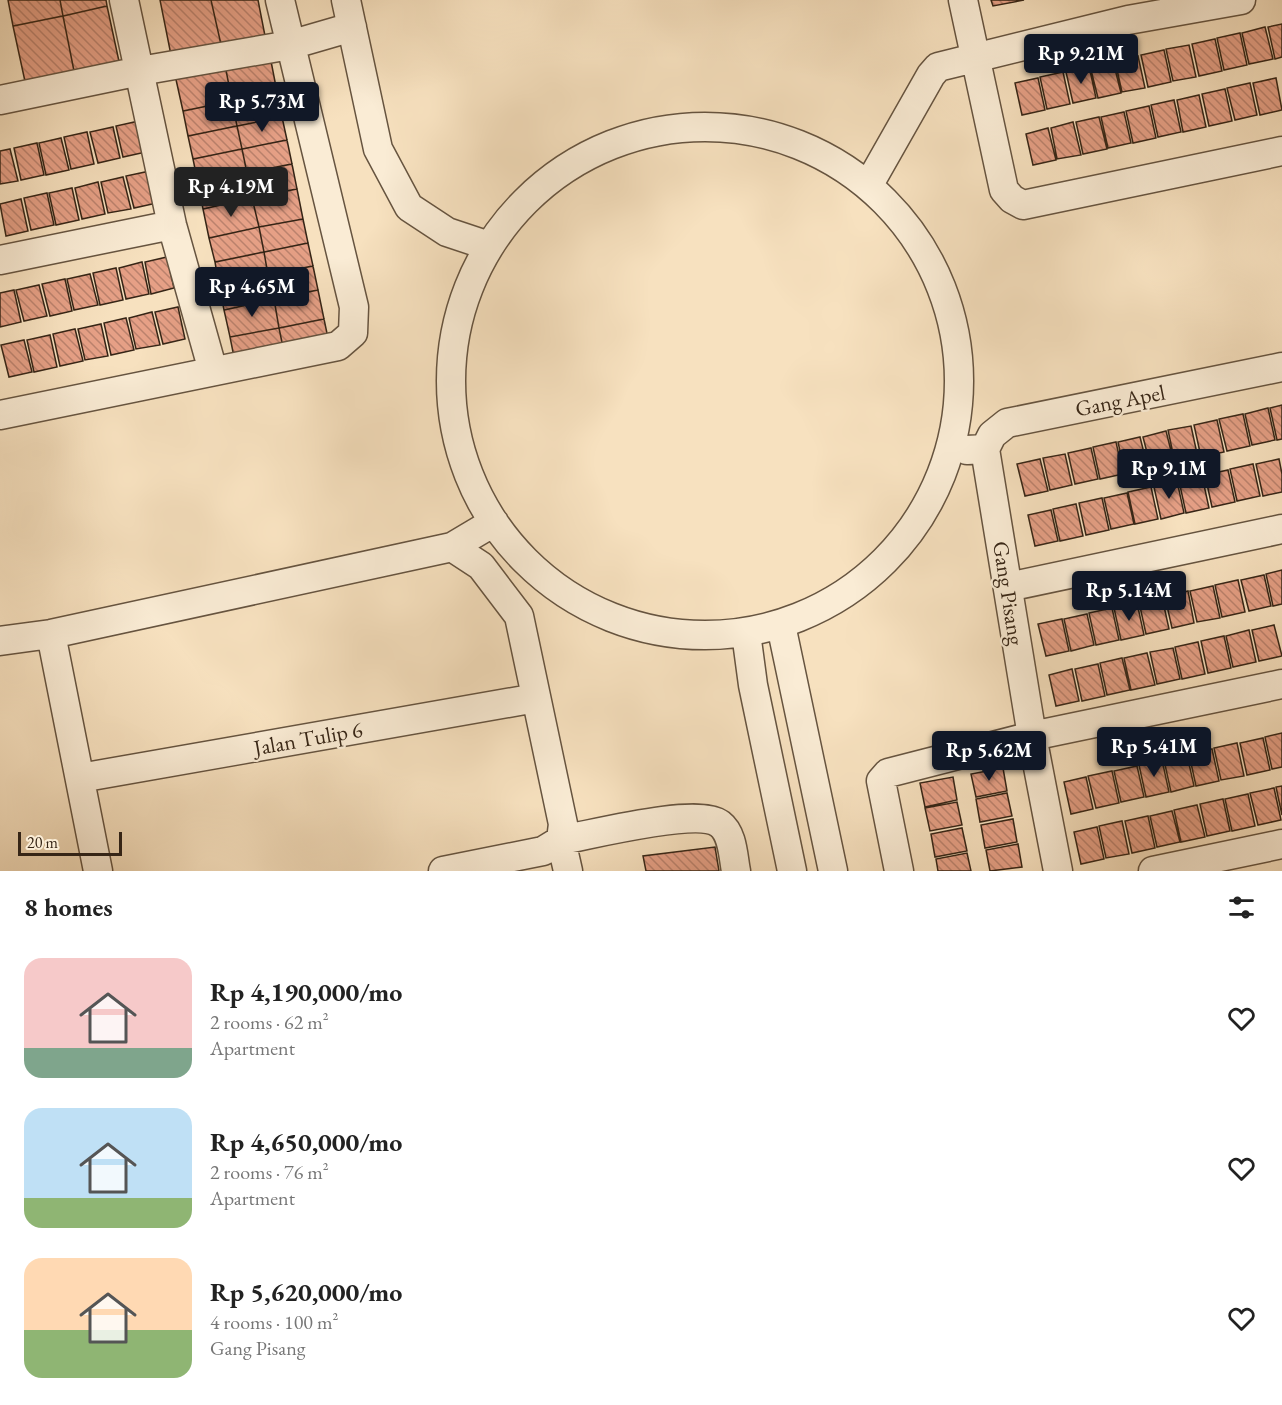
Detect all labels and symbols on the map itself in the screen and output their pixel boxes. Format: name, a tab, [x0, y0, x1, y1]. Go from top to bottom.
pin: Rp 9.21M	[1019, 34, 1143, 85]
pin: Rp 5.73M	[200, 82, 324, 133]
pin: Rp 4.19M	[169, 167, 293, 218]
pin: Rp 4.65M	[190, 267, 314, 318]
street label: Gang Apel	[1073, 378, 1167, 423]
pin: Rp 9.1M	[1114, 449, 1224, 500]
street label: Gang Pisang	[986, 539, 1031, 648]
pin: Rp 5.14M	[1067, 571, 1191, 622]
street label: Jalan Tulip 6	[250, 715, 365, 763]
pin: Rp 5.41M	[1092, 727, 1216, 778]
pin: Rp 5.62M	[927, 731, 1051, 782]
scale bar	[18, 829, 122, 856]

